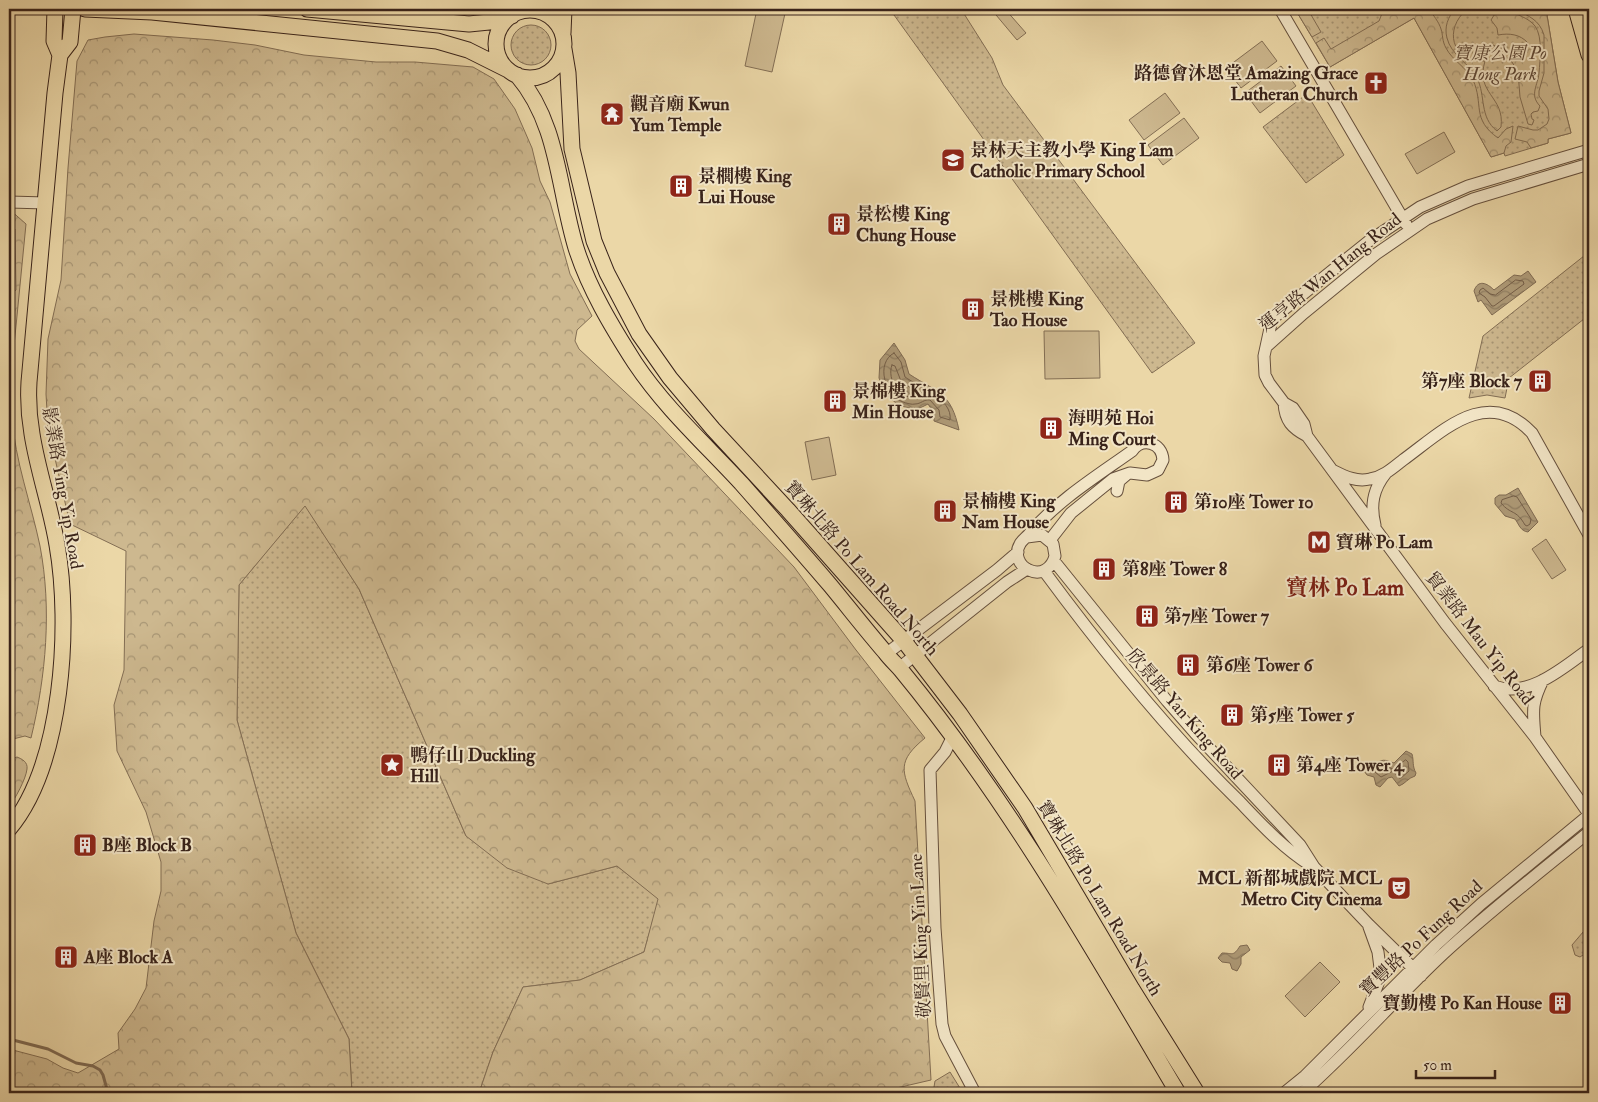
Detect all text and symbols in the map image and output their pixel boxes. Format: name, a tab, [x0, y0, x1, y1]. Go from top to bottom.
park label: 寶康公園 Po Hong Park	[1453, 42, 1547, 86]
place label: 路德會沐恩堂 Amazing Grace Lutheran Church	[1134, 62, 1359, 106]
church icon: 路德會沐恩堂 Amazing Grace Lutheran Church	[1363, 70, 1389, 96]
place label: 觀音廟 Kwun Yum Temple	[629, 93, 730, 137]
temple icon: 觀音廟 Kwun Yum Temple	[599, 101, 625, 127]
place label: 景林天主教小學 King Lam Catholic Primary School	[970, 139, 1175, 183]
school or university icon: 景林天主教小學 King Lam Catholic Primary School	[940, 147, 966, 173]
place label: 景櫚樓 King Lui House	[698, 165, 792, 209]
building icon: 景櫚樓 King Lui House	[668, 173, 694, 199]
place label: 景松樓 King Chung House	[856, 203, 956, 247]
street label: 運亨路 Wan Hang Road	[1254, 208, 1406, 337]
building icon: 景松樓 King Chung House	[826, 211, 852, 237]
place label: 景桃樓 King Tao House	[989, 288, 1084, 332]
building icon: 景桃樓 King Tao House	[960, 296, 986, 322]
building icon: 第7座 Block 7	[1527, 368, 1553, 394]
place label: 第7座 Block 7	[1421, 370, 1523, 393]
place label: 景棉樓 King Min House	[851, 380, 946, 424]
building icon: 景棉樓 King Min House	[822, 388, 848, 414]
street label: 影業路 Ying Yip Road	[37, 405, 88, 571]
place label: 海明苑 Hoi Ming Court	[1067, 407, 1156, 451]
building icon: 海明苑 Hoi Ming Court	[1038, 415, 1064, 441]
street label: 寶琳北路 Po Lam Road North	[779, 476, 944, 661]
building icon: 第10座 Tower 10	[1163, 489, 1189, 515]
place label: 景楠樓 King Nam House	[961, 490, 1056, 534]
place label: 第10座 Tower 10	[1194, 491, 1314, 514]
building icon: 景楠樓 King Nam House	[932, 498, 958, 524]
metro station icon: 寶琳 Po Lam	[1306, 529, 1332, 555]
place label: 寶琳 Po Lam	[1336, 531, 1434, 554]
building icon: 第8座 Tower 8	[1091, 556, 1117, 582]
place label: 第8座 Tower 8	[1122, 558, 1228, 581]
street label: 貿業路 Mau Yip Road	[1420, 567, 1539, 710]
district label: 寶林 Po Lam	[1286, 574, 1405, 602]
building icon: 第7座 Tower 7	[1134, 603, 1160, 629]
place label: 第7座 Tower 7	[1164, 605, 1270, 628]
street label: 欣景路 Yan King Road	[1122, 644, 1248, 785]
building icon: 第6座 Tower 6	[1175, 652, 1201, 678]
place label: 第6座 Tower 6	[1206, 654, 1314, 677]
building icon: 第5座 Tower 5	[1219, 702, 1245, 728]
place label: 第5座 Tower 5	[1250, 704, 1355, 727]
place label: 鴨仔山 Duckling Hill	[410, 744, 536, 788]
place icon: 鴨仔山 Duckling Hill	[379, 752, 405, 778]
building icon: 第4座 Tower 4	[1266, 752, 1292, 778]
place label: 第4座 Tower 4	[1296, 754, 1405, 777]
street label: 寶琳北路 Po Lam Road North	[1032, 796, 1167, 1001]
building icon: B座 Block B	[72, 832, 98, 858]
place label: B座 Block B	[102, 834, 192, 857]
street label: 敬賢里 King Yin Lane	[905, 853, 936, 1019]
place label: MCL 新都城戲院 MCL Metro City Cinema	[1197, 867, 1383, 911]
street label: 寶豐路 Po Fung Road	[1355, 875, 1488, 1001]
theatre icon: MCL 新都城戲院 MCL Metro City Cinema	[1386, 875, 1412, 901]
building icon: A座 Block A	[53, 944, 79, 970]
place label: A座 Block A	[83, 946, 174, 969]
building icon: 寶勤樓 Po Kan House	[1547, 990, 1573, 1016]
place label: 寶勤樓 Po Kan House	[1383, 992, 1542, 1015]
scale bar	[1416, 1047, 1494, 1079]
text: 50 m	[1423, 1056, 1452, 1075]

